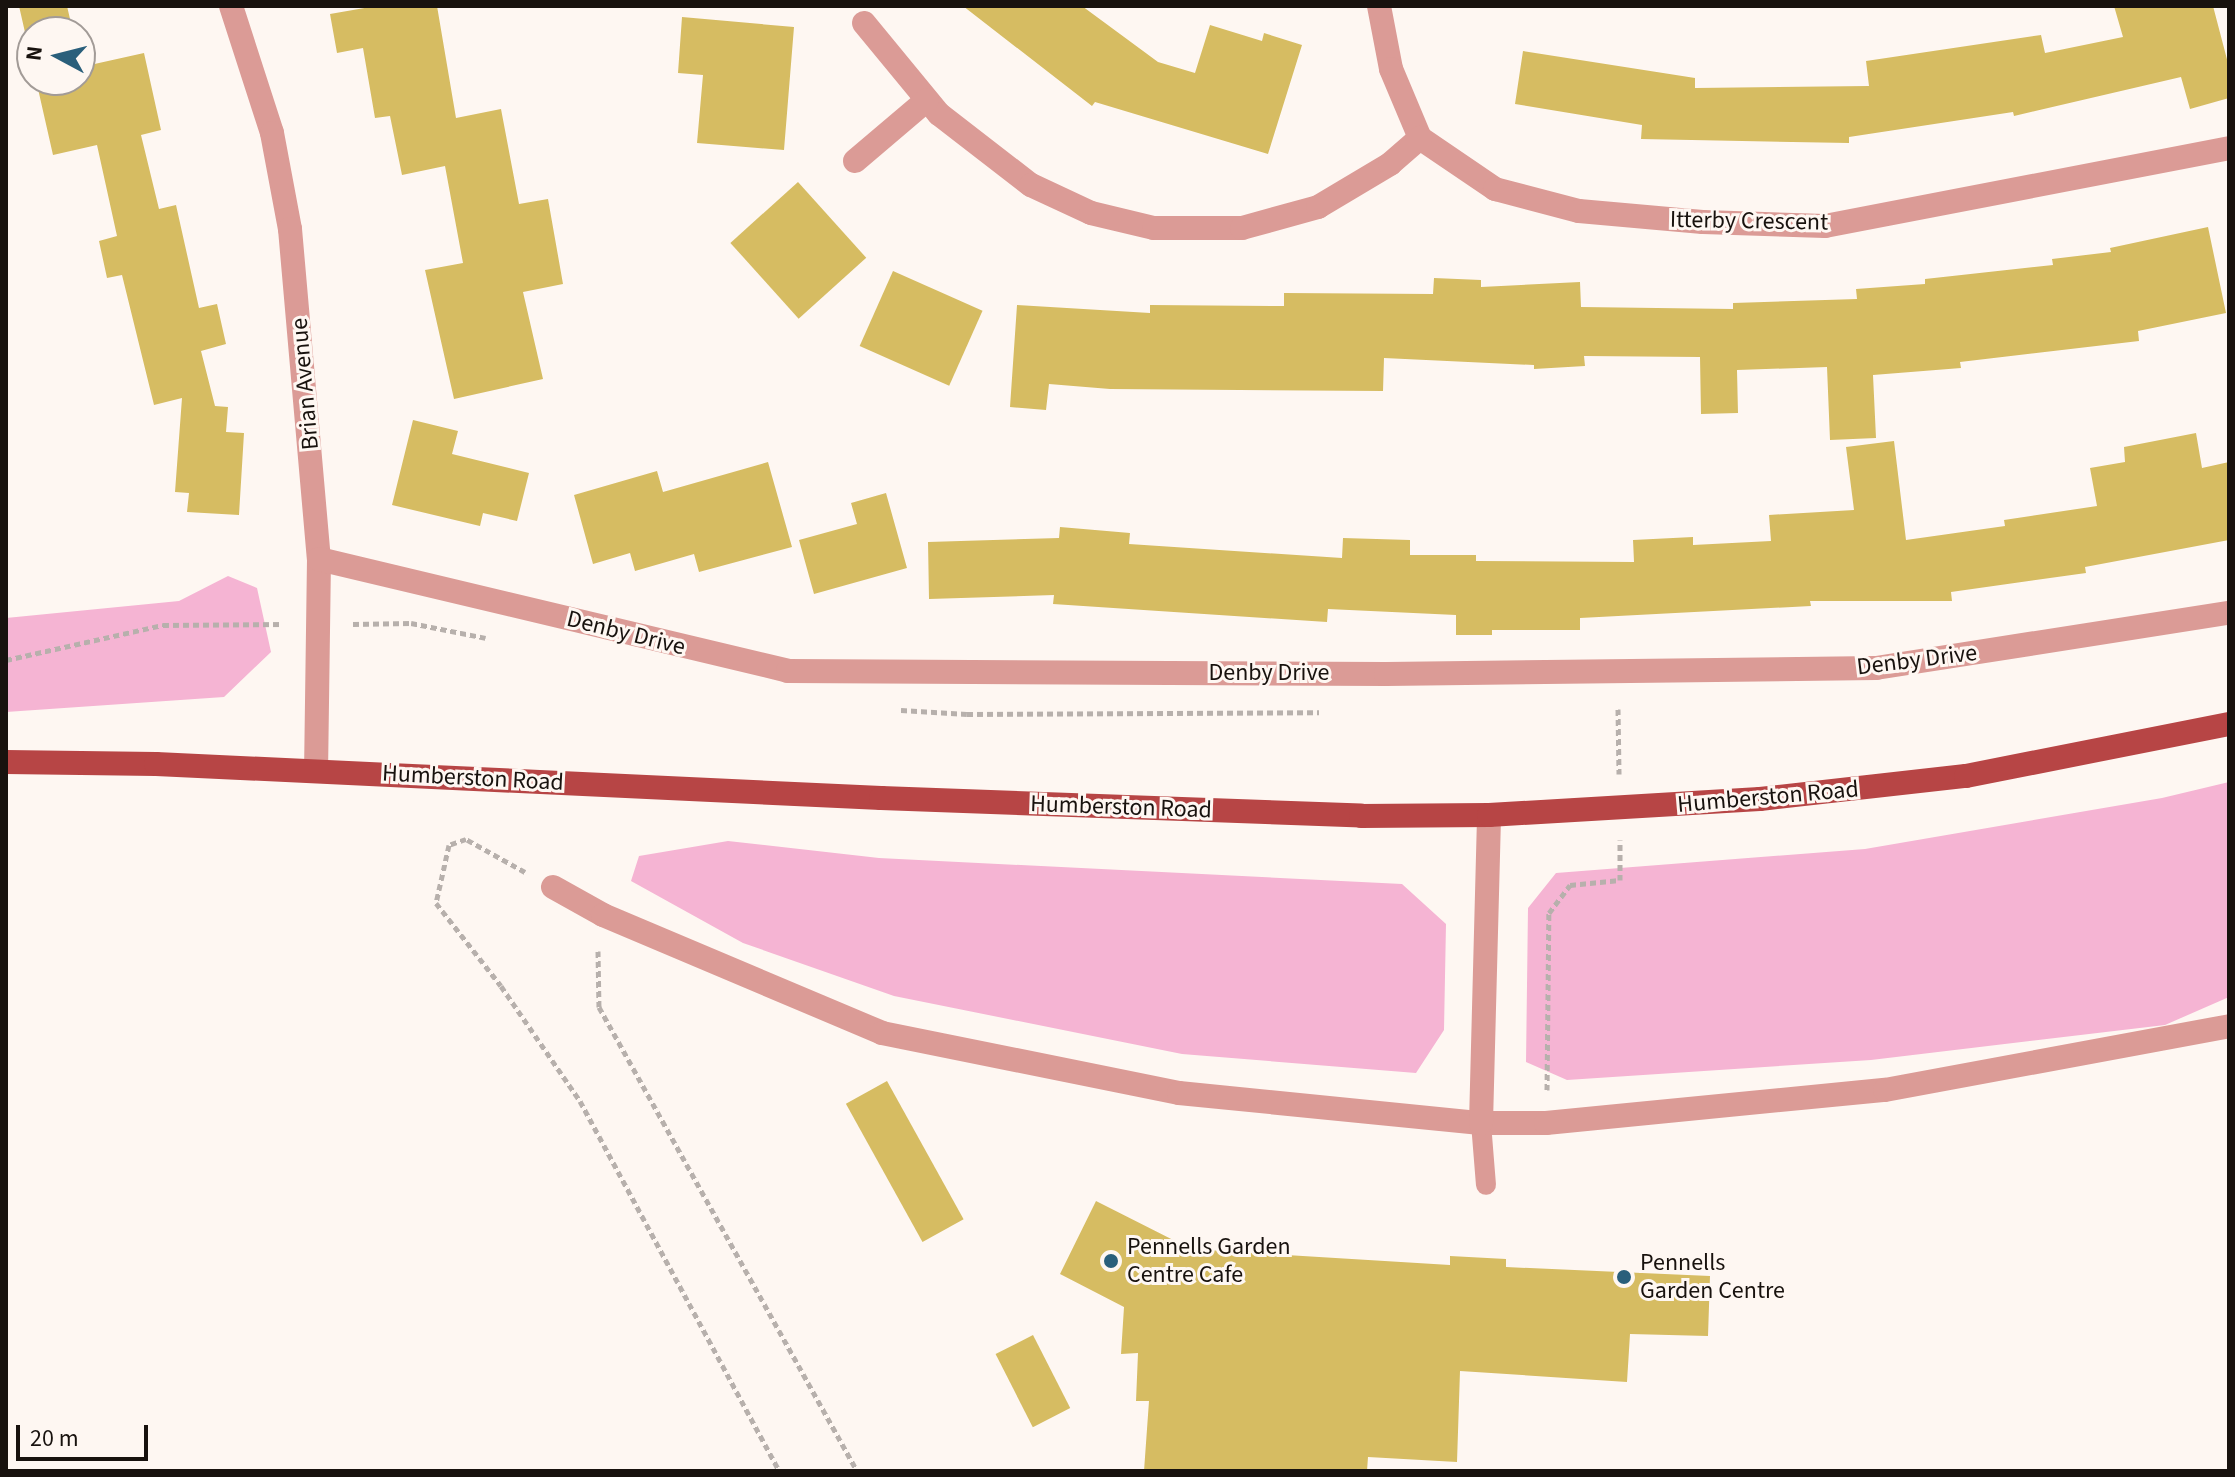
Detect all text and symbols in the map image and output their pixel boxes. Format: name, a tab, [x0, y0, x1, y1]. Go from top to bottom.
north arrow	[16, 16, 96, 96]
text: N	[17, 44, 51, 63]
street label: Itterby Crescent	[1670, 205, 1828, 237]
street label: Brian Avenue	[285, 317, 325, 451]
street label: Denby Drive	[564, 604, 688, 662]
street label: Denby Drive	[1855, 638, 1979, 682]
street label: Denby Drive	[1209, 659, 1329, 687]
street label: Humberston Road	[381, 759, 565, 797]
street label: Humberston Road	[1676, 775, 1860, 819]
street label: Humberston Road	[1030, 789, 1212, 825]
place label: Pennells Garden Centre Cafe	[1127, 1233, 1291, 1289]
place label: Pennells Garden Centre	[1640, 1249, 1785, 1305]
marker: Pennells Garden Centre Cafe	[1102, 1252, 1120, 1270]
marker: Pennells Garden Centre	[1615, 1268, 1633, 1286]
scale bar	[20, 1409, 152, 1459]
text: 20 m	[30, 1421, 79, 1456]

